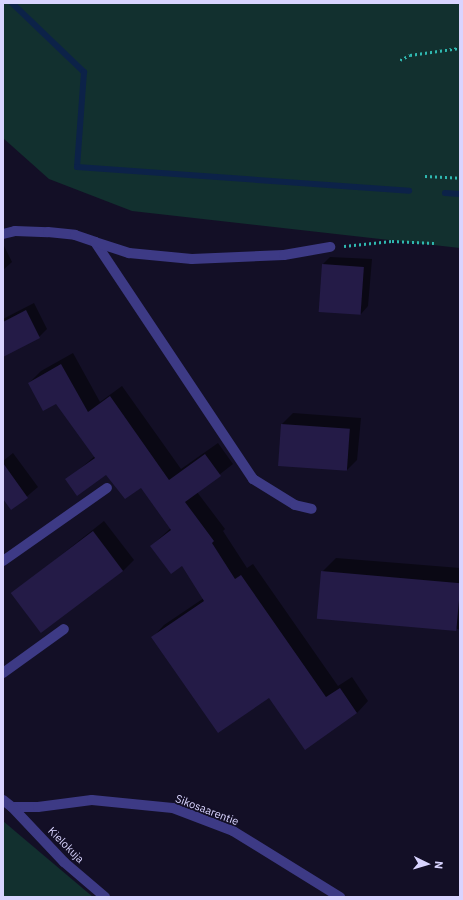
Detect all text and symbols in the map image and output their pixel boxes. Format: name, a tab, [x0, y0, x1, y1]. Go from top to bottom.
street label: Sikosaarentie	[173, 792, 241, 828]
street label: Kielokuja	[45, 824, 87, 866]
north arrow	[407, 844, 447, 884]
text: N	[432, 860, 446, 870]

